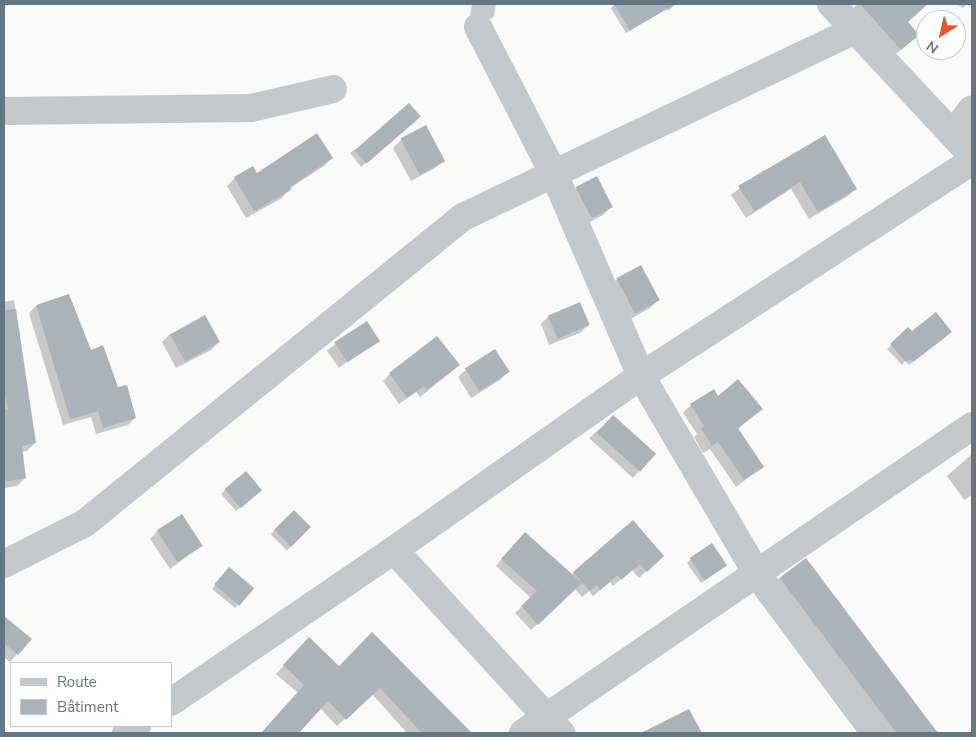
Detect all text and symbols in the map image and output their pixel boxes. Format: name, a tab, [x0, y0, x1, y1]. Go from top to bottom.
north arrow	[916, 10, 966, 60]
text: N	[923, 36, 942, 58]
legend	[10, 662, 172, 727]
text: Route	[57, 672, 97, 692]
text: Bâtiment	[57, 697, 118, 717]

